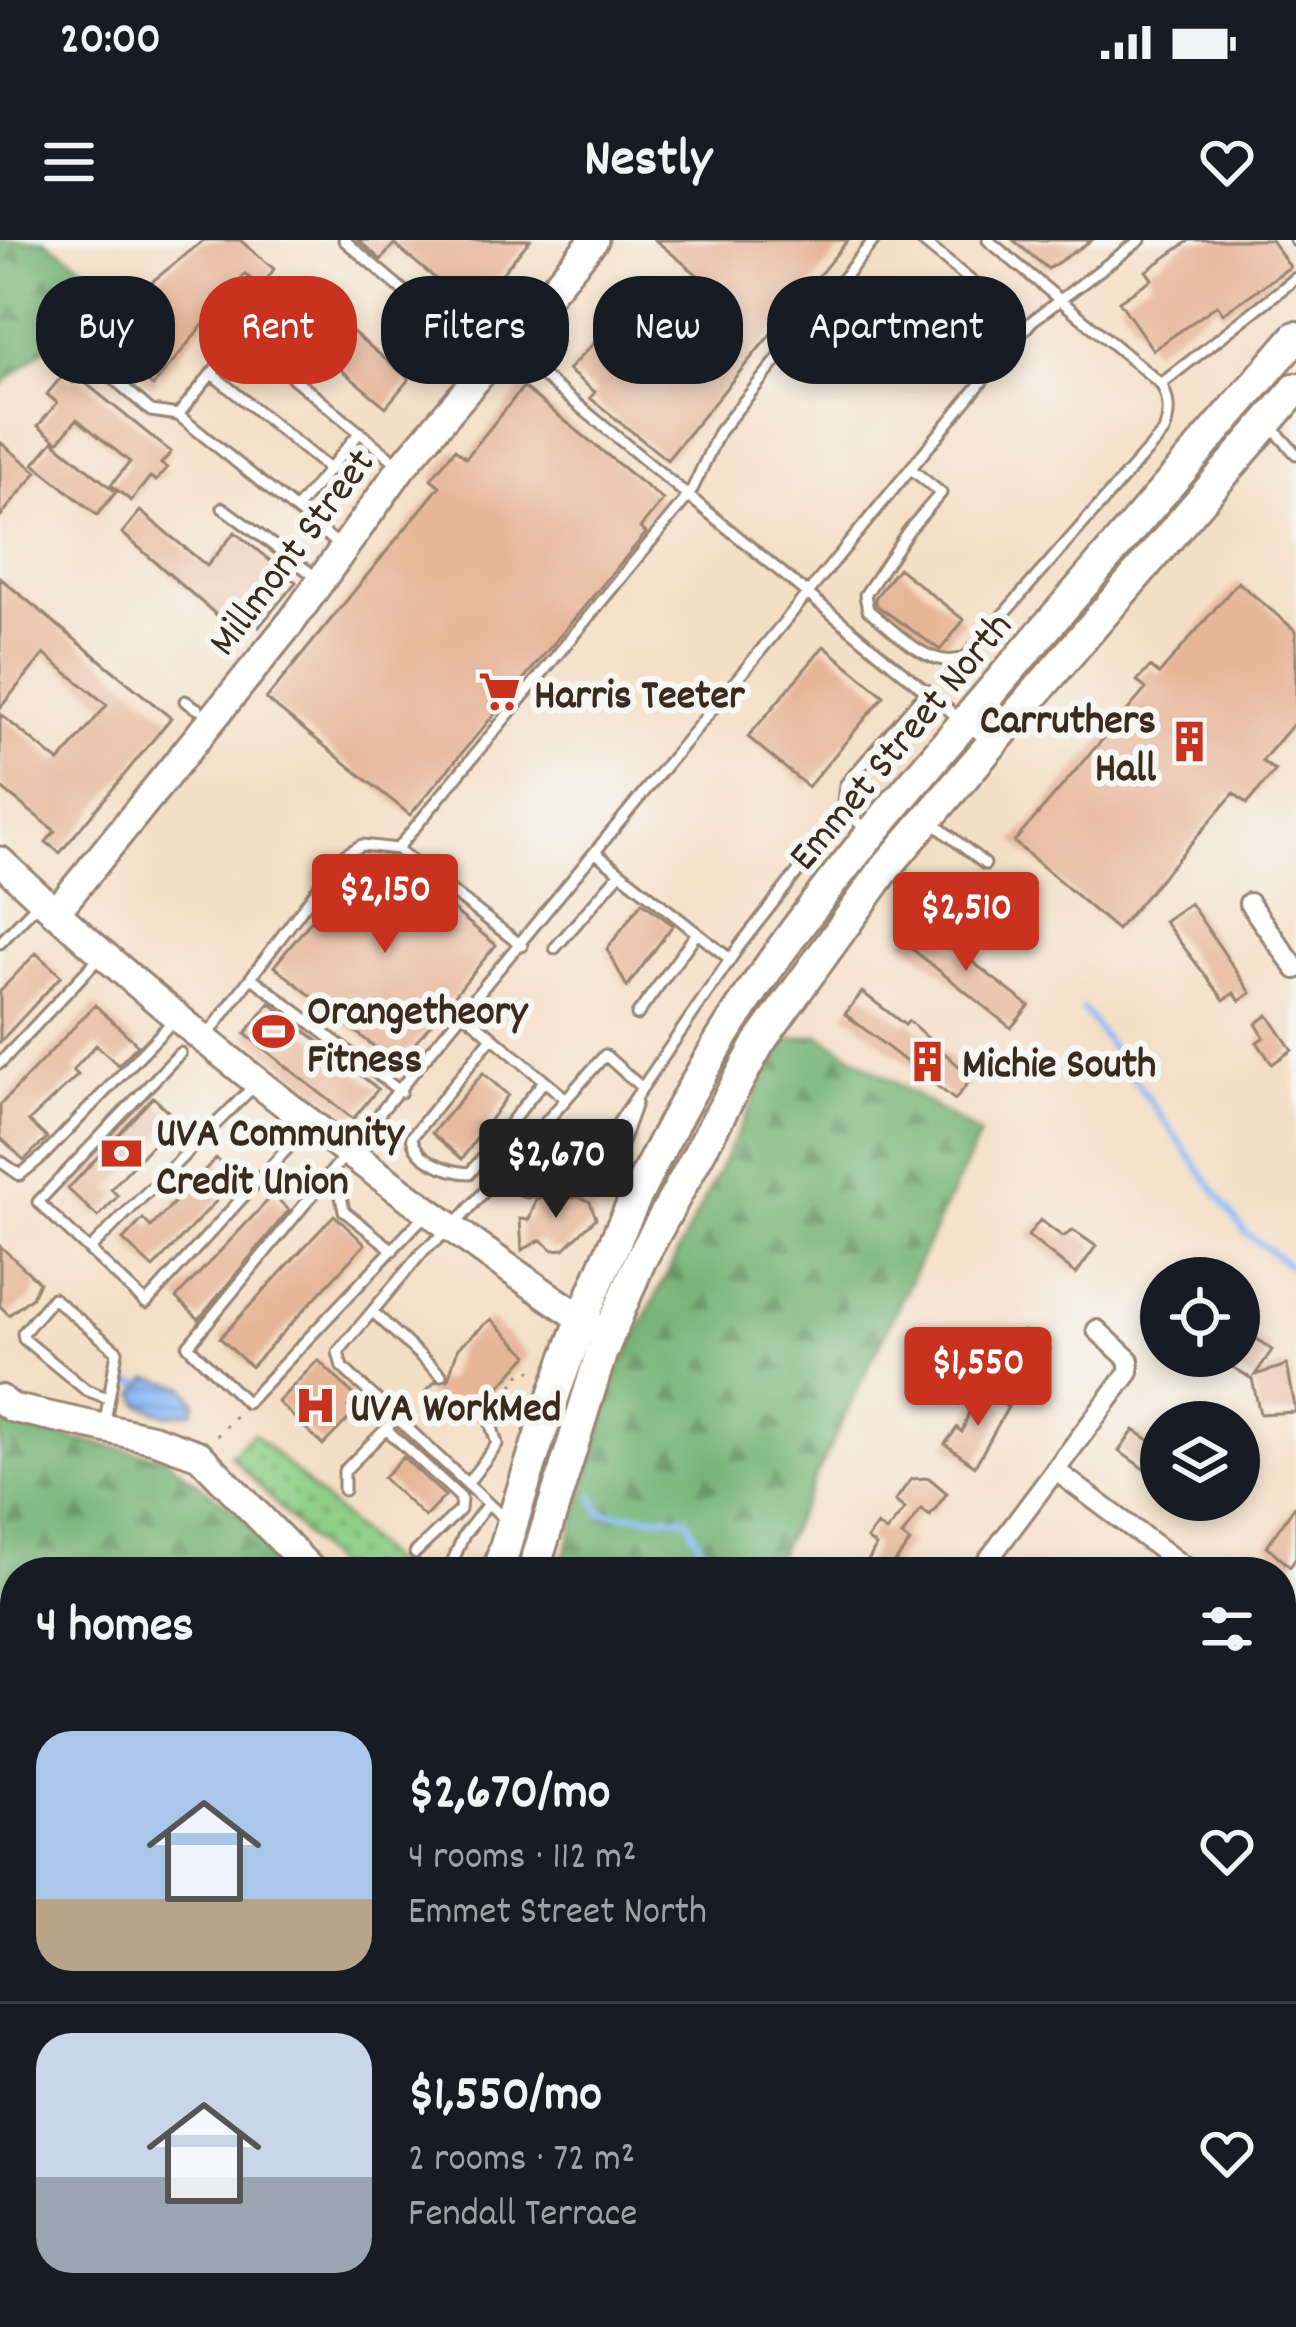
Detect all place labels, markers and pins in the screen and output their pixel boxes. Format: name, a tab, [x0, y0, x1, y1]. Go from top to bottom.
supermarket icon: Harris Teeter	[477, 669, 523, 715]
place label: Harris Teeter	[534, 669, 746, 729]
place label: Carruthers Hall	[980, 694, 1157, 802]
building icon: Carruthers Hall	[1167, 718, 1213, 764]
pin: $2,150	[287, 854, 483, 956]
pin: $2,510	[868, 872, 1064, 974]
place label: Orangetheory Fitness	[307, 985, 529, 1093]
sports icon: Orangetheory Fitness	[250, 1009, 296, 1055]
building icon: Michie South	[905, 1038, 951, 1084]
place label: Michie South	[962, 1038, 1156, 1098]
place label: UVA Community Credit Union	[156, 1107, 406, 1215]
pin: $2,670	[458, 1119, 654, 1221]
bank icon: UVA Community Credit Union	[99, 1131, 145, 1177]
pin: $1,550	[880, 1327, 1076, 1429]
hospital icon: UVA WorkMed	[293, 1382, 339, 1428]
place label: UVA WorkMed	[350, 1382, 561, 1442]

